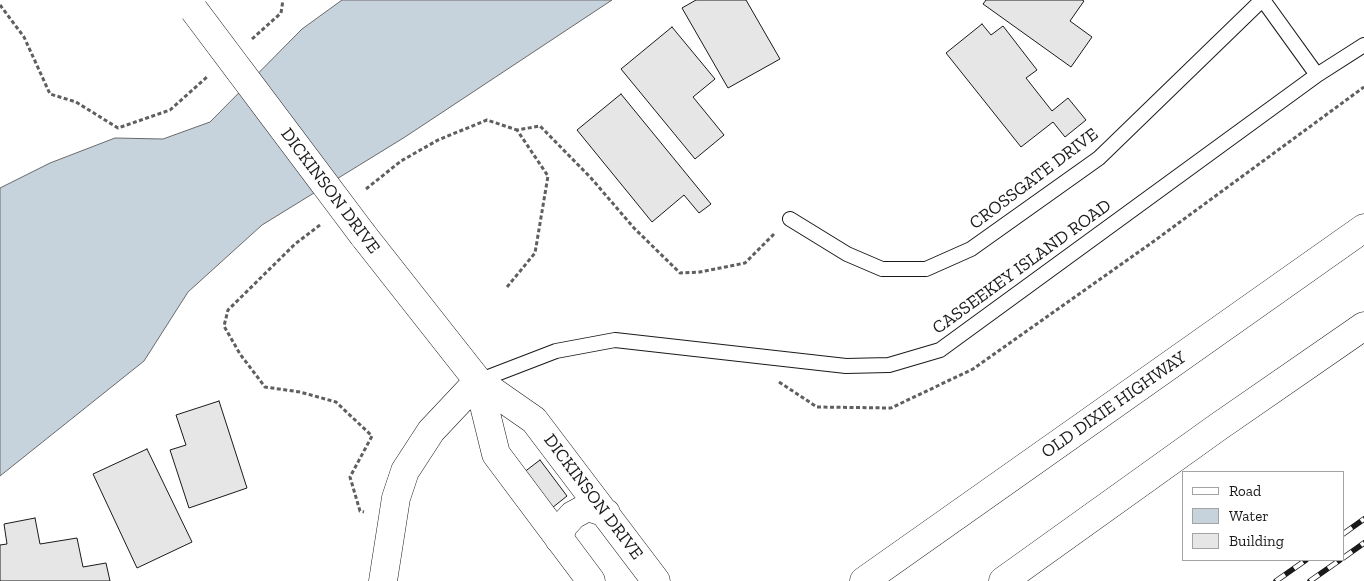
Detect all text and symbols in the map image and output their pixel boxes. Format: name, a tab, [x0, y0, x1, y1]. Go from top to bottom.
street label: DICKINSON DRIVE	[276, 124, 384, 258]
street label: CROSSGATE DRIVE	[965, 124, 1103, 234]
street label: CASSEEKEY ISLAND ROAD	[928, 195, 1116, 339]
street label: OLD DIXIE HIGHWAY	[1037, 347, 1191, 463]
street label: DICKINSON DRIVE	[539, 430, 647, 564]
legend	[1182, 471, 1344, 561]
text: Road	[1229, 482, 1261, 500]
text: Water	[1229, 507, 1269, 525]
text: Building	[1229, 532, 1284, 550]

